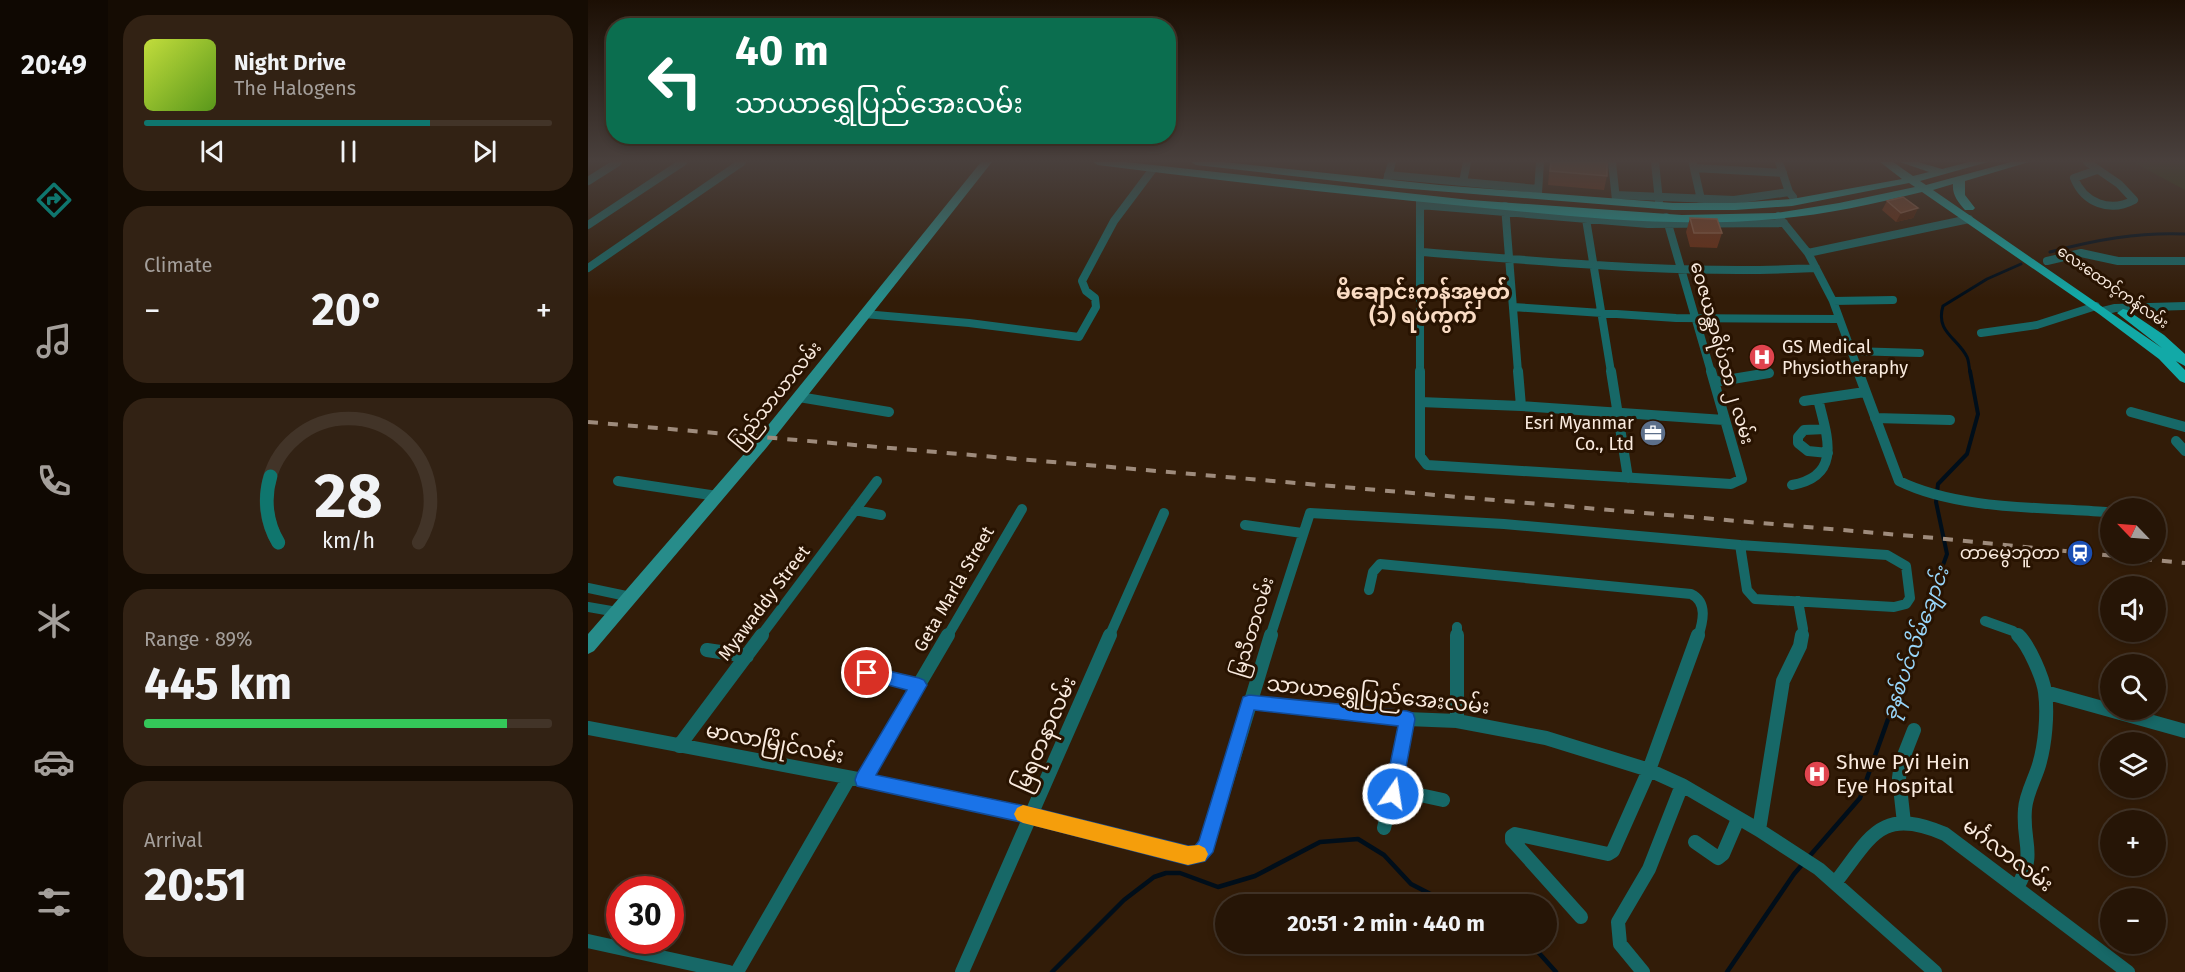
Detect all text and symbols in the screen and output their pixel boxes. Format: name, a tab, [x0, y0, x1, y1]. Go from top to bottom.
text: 40 m	[735, 26, 829, 76]
icon: left	[636, 42, 714, 120]
text: 20:49	[21, 49, 87, 81]
text: Night Drive	[234, 49, 346, 76]
text: The Halogens	[234, 76, 356, 100]
text: သာယာရွှေပြည်အေးလမ်း	[735, 88, 1023, 120]
icon: previous	[196, 135, 229, 168]
icon: pause	[332, 135, 365, 168]
icon: next	[468, 135, 501, 168]
icon: directions	[33, 179, 75, 221]
street label: လေးထောင့်ကန်လမ်း	[2052, 241, 2173, 335]
text: Climate	[144, 253, 212, 277]
street label: ဝေဇယန္တာရိပ်သာ ၂ လမ်း	[1682, 258, 1761, 448]
district label: မိချောင်းကန်အမှတ် (၁) ရပ်ကွက်	[1336, 276, 1510, 333]
text: 20°	[311, 283, 385, 337]
text: −	[144, 291, 161, 331]
text: +	[536, 291, 552, 331]
icon: music	[33, 320, 75, 362]
street label: ပြည်သာယာလမ်း	[724, 336, 829, 456]
place label: GS Medical Physiotheraphy	[1782, 336, 1908, 379]
hospital icon: GS Medical Physiotheraphy	[1747, 342, 1777, 372]
place label: Esri Myanmar Co., Ltd	[1524, 412, 1634, 455]
office icon: Esri Myanmar Co., Ltd	[1638, 418, 1668, 448]
text: 28	[314, 459, 382, 534]
icon: phone	[33, 460, 75, 502]
north arrow	[2100, 498, 2166, 564]
map controls	[2100, 498, 2166, 954]
street label: Geta Marla Street	[909, 522, 999, 656]
text: km/h	[321, 528, 375, 554]
station icon: တာမွေဘူတာ	[2065, 538, 2095, 568]
street label: Myawaddy Street	[713, 541, 815, 665]
place label: တာမွေဘူတာ	[1960, 542, 2060, 568]
water label: ခုနစ်ပင်လိမ်ချောင်း	[1874, 562, 1959, 724]
street label: မြသီတာလမ်း	[1224, 573, 1282, 681]
button: sound	[2100, 576, 2166, 642]
icon: climate	[33, 600, 75, 642]
text: Range · 89%	[144, 627, 253, 651]
pin	[841, 647, 892, 698]
button: search	[2100, 654, 2166, 720]
icon: arrive	[850, 656, 883, 689]
text: 445 km	[144, 657, 292, 711]
street label: သာယာရွှေပြည်အေးလမ်း	[1265, 667, 1491, 724]
street label: မြရတနာလမ်း	[1005, 671, 1086, 797]
street label: မာလာမြိုင်လမ်း	[703, 714, 847, 773]
button: layers	[2100, 732, 2166, 798]
icon: car	[33, 741, 75, 783]
place label: Shwe Pyi Hein Eye Hospital	[1836, 749, 1970, 799]
hospital icon: Shwe Pyi Hein Eye Hospital	[1802, 759, 1832, 789]
position arrow	[1361, 762, 1425, 826]
street label: မင်္ဂလာလမ်း	[1958, 810, 2060, 897]
button: +	[2100, 810, 2166, 876]
text: Arrival	[144, 828, 203, 852]
text: 20:51	[144, 858, 247, 912]
speed limit sign: 30	[606, 876, 684, 954]
icon: filters	[33, 881, 75, 923]
button: −	[2100, 888, 2166, 954]
text: 20:51 · 2 min · 440 m	[1287, 910, 1485, 937]

